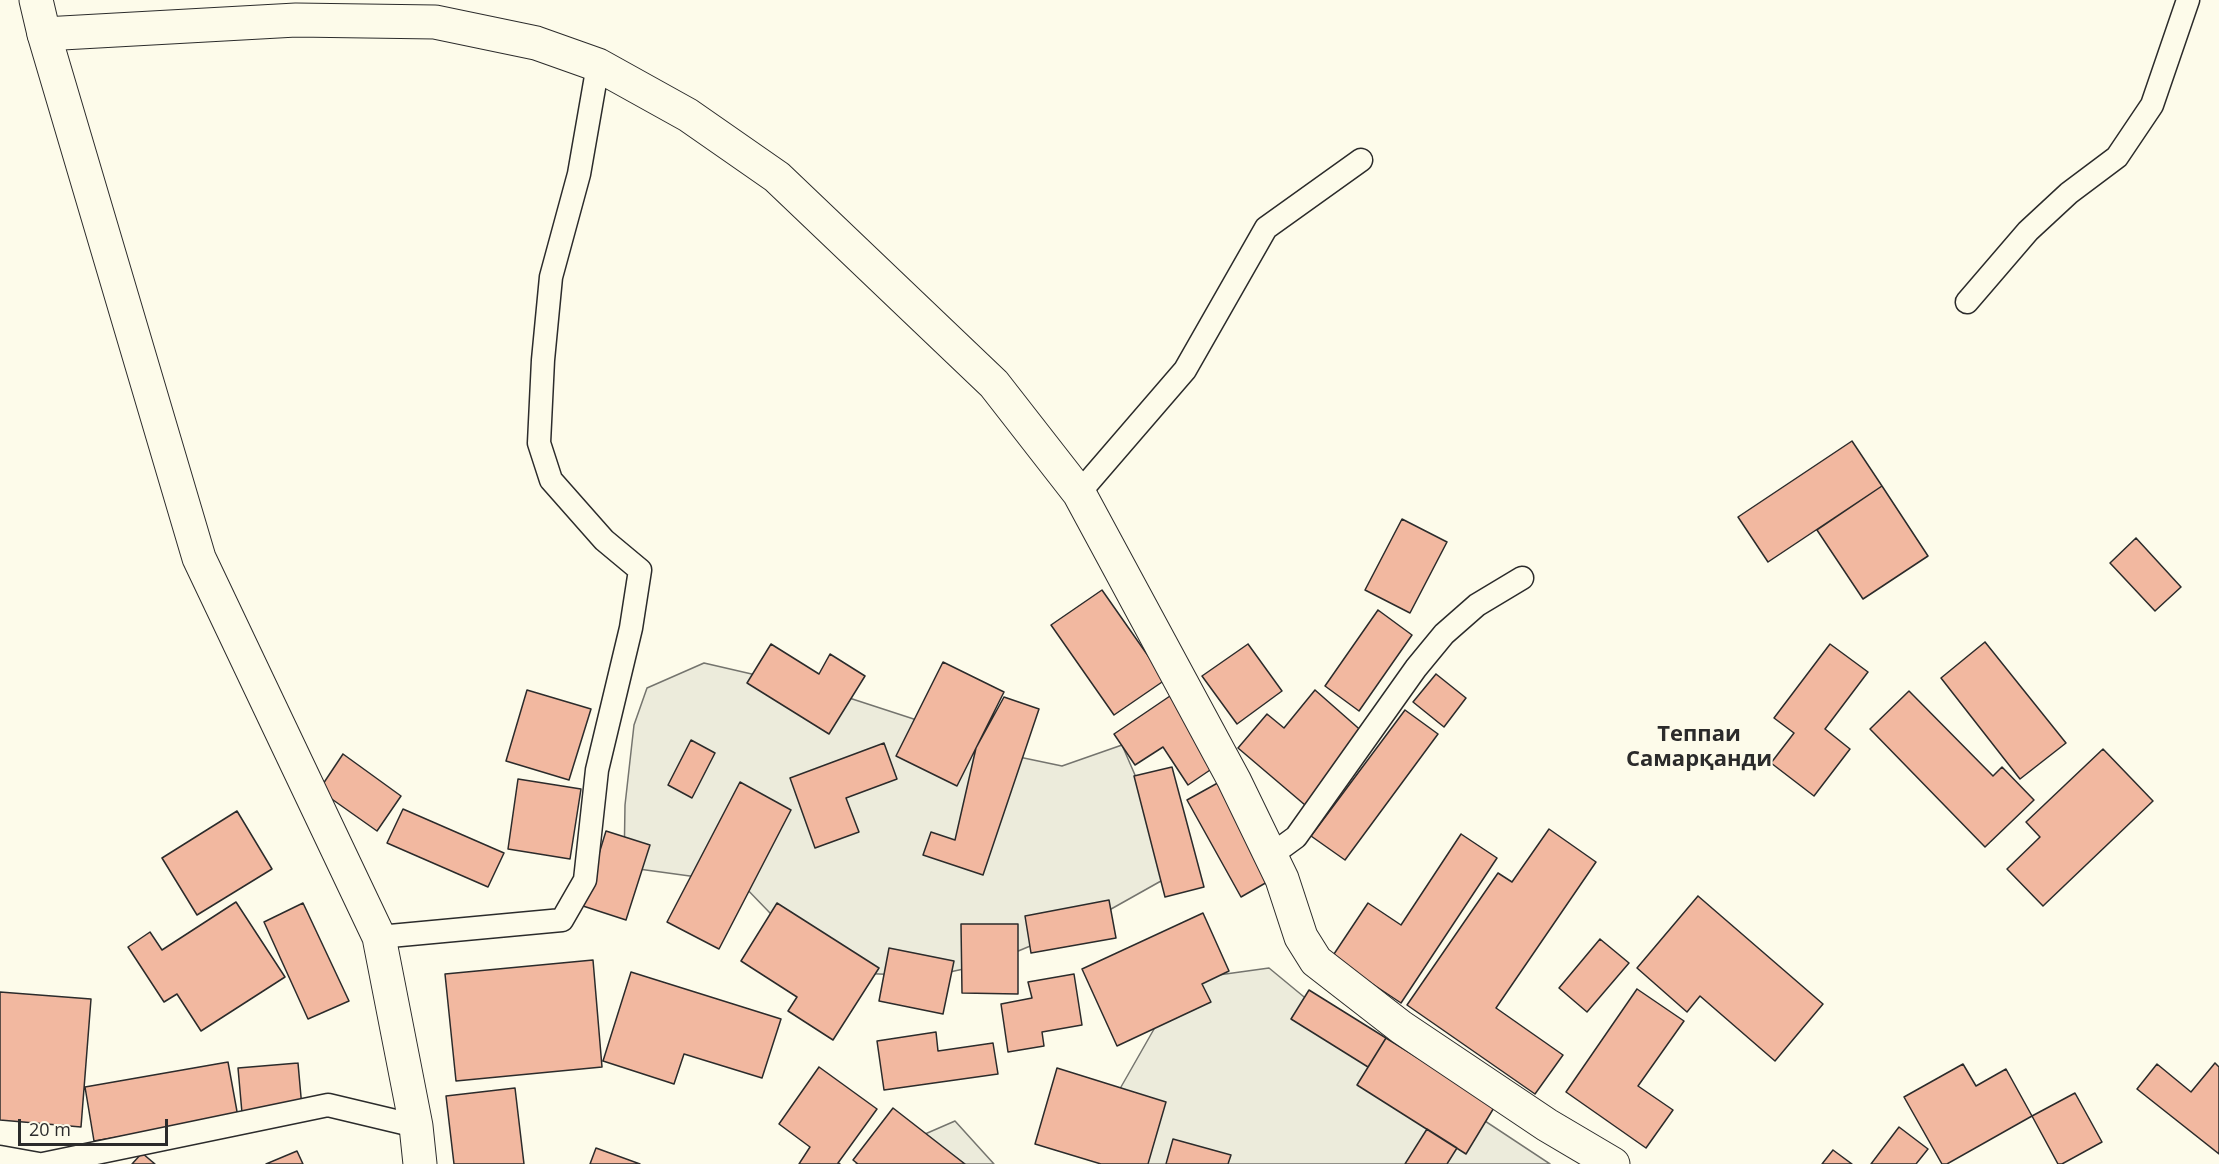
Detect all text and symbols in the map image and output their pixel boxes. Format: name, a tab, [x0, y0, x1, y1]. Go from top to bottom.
district label: Теппаи Самарқанди	[1626, 722, 1772, 774]
scale bar	[21, 1107, 171, 1145]
text: 20 m	[29, 1117, 71, 1141]

